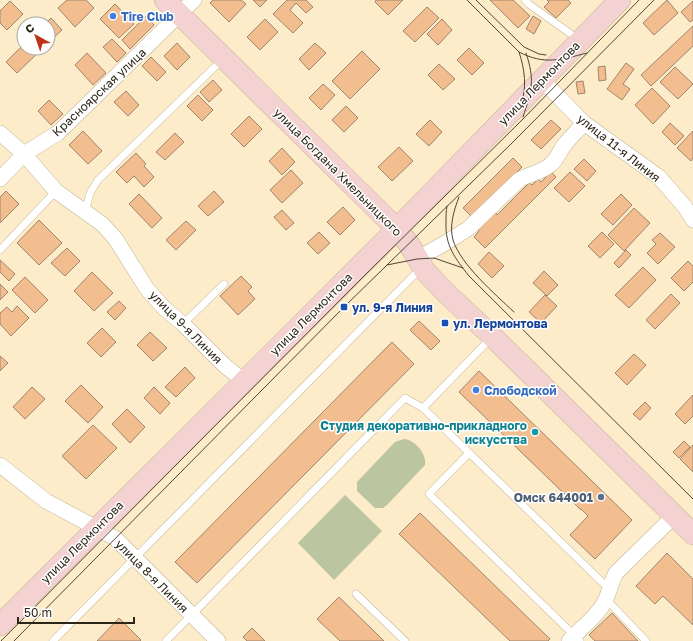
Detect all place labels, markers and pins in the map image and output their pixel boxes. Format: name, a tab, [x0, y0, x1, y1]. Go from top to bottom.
place label: Tire Club	[121, 9, 174, 24]
marker: Tire Club	[108, 11, 118, 21]
place label: ул. 9-я Линия	[352, 300, 433, 315]
marker: ул. 9-я Линия	[339, 302, 349, 312]
place label: ул. Лермонтова	[453, 316, 548, 331]
marker: ул. Лермонтова	[440, 318, 450, 328]
place label: Слободской	[484, 383, 557, 398]
marker: Слободской	[471, 385, 481, 395]
place label: Студия декоративно-прикладного искусства	[320, 418, 527, 447]
marker: Студия декоративно-прикладного искусства	[530, 427, 540, 437]
place label: Омск 644001	[514, 490, 593, 505]
marker: Омск 644001	[596, 492, 606, 502]

